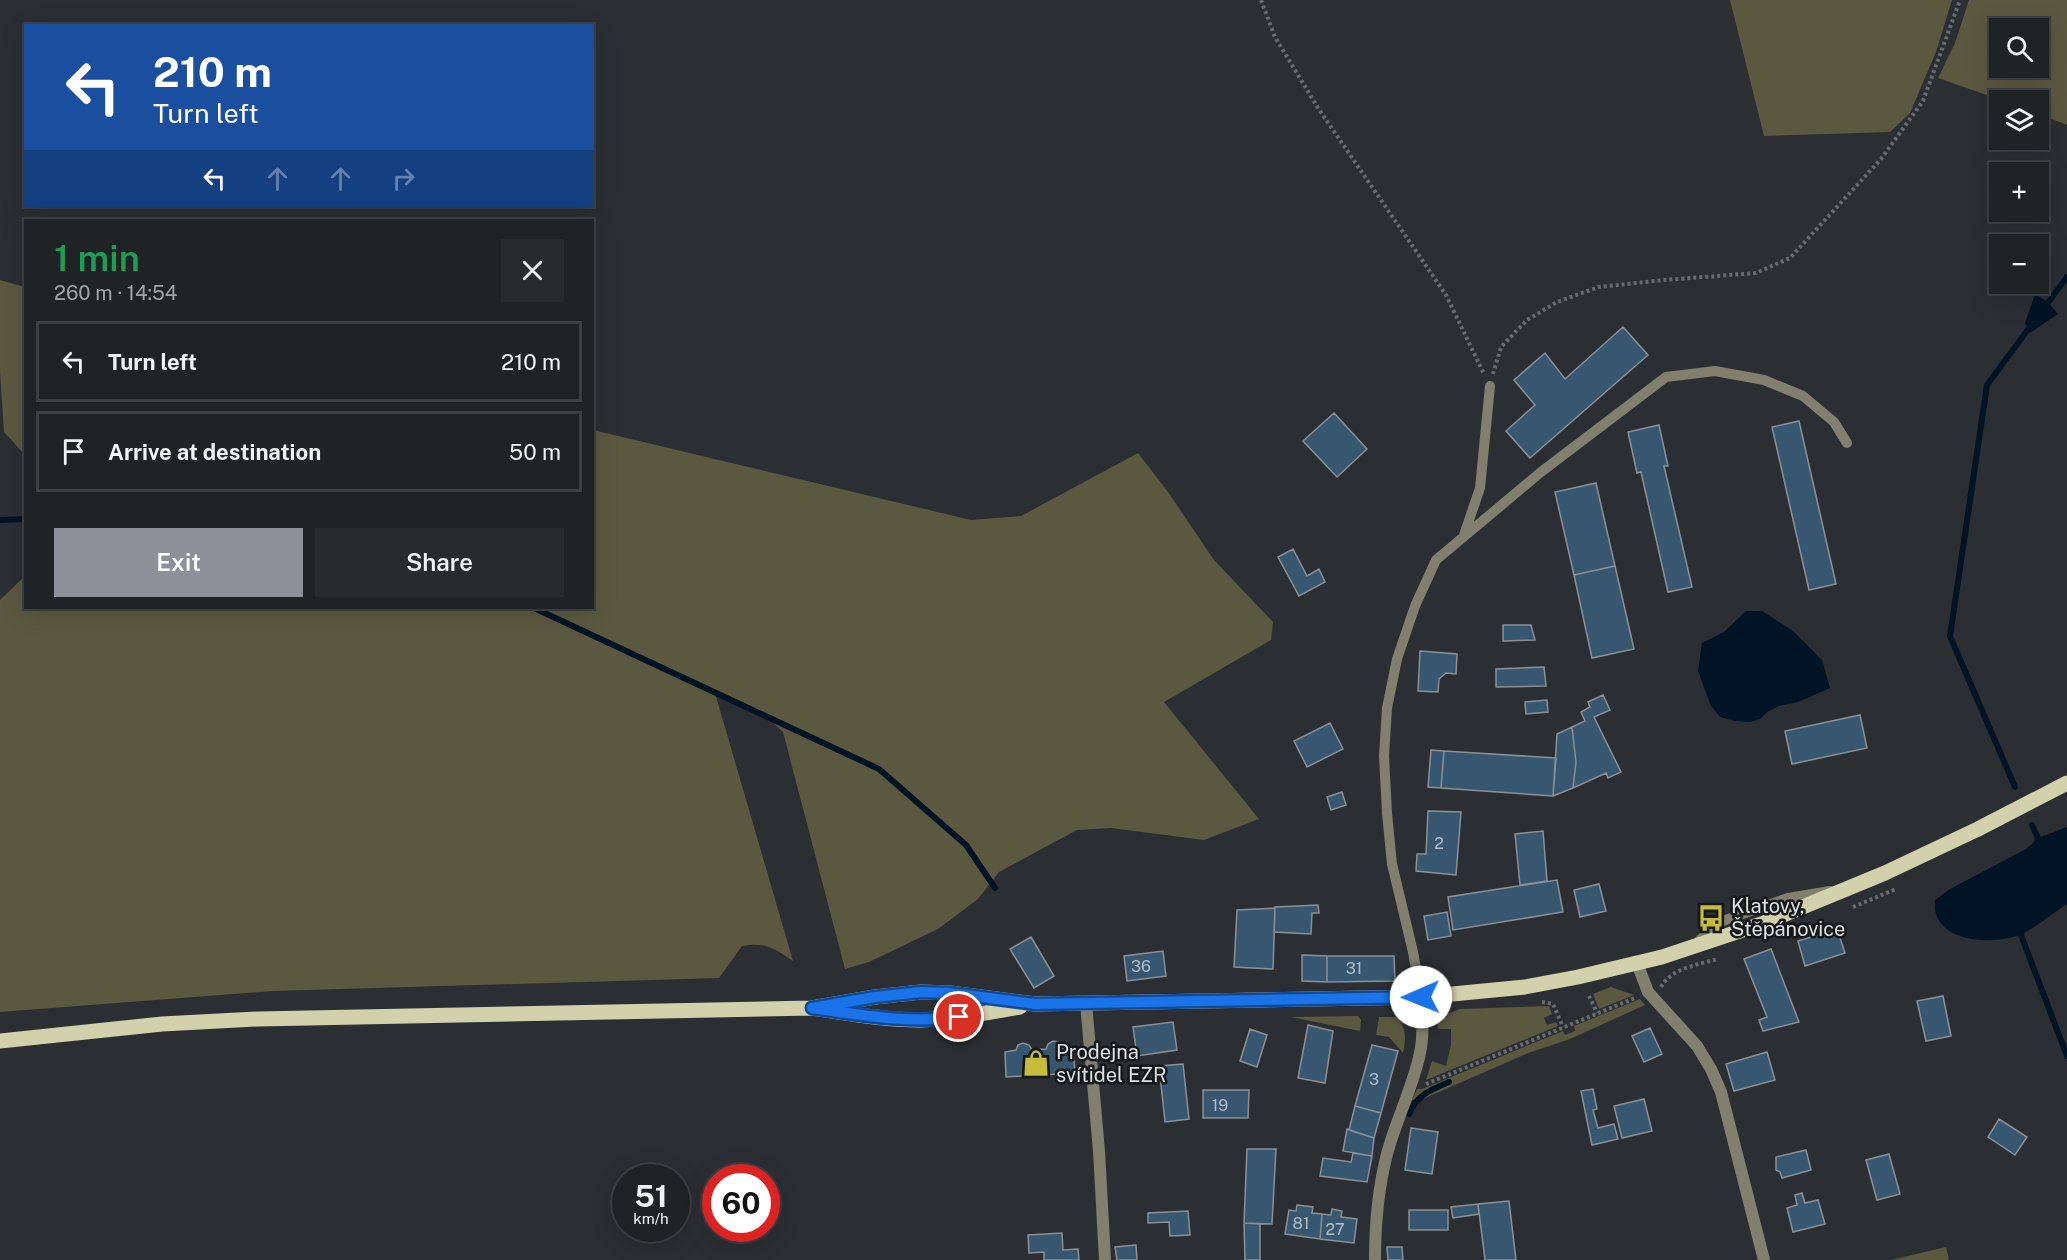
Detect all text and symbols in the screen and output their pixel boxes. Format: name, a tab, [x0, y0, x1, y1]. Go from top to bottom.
map controls	[1989, 18, 2049, 294]
button: search	[1989, 18, 2049, 78]
text: 210 m	[153, 47, 272, 96]
icon: left	[54, 48, 132, 126]
button: layers	[1989, 90, 2049, 150]
text: Turn left	[153, 97, 259, 129]
icon: left	[198, 162, 231, 195]
icon: ahead	[261, 162, 294, 195]
icon: ahead	[324, 162, 357, 195]
icon: right	[387, 162, 420, 195]
button: +	[1989, 162, 2049, 222]
button: −	[1989, 234, 2049, 294]
text: 1 min	[54, 237, 140, 279]
button: close	[501, 239, 564, 302]
text: 260 m · 14:54	[54, 281, 177, 305]
icon: left	[57, 345, 90, 378]
text: Turn left	[108, 349, 197, 375]
text: 210 m	[501, 349, 561, 375]
icon: arrive	[57, 435, 90, 468]
text: Arrive at destination	[108, 439, 321, 465]
text: 50 m	[509, 439, 561, 465]
button: Exit	[54, 528, 303, 597]
button: Share	[315, 528, 564, 597]
house number: 2	[1434, 834, 1444, 853]
place label: Klatovy, Štěpánovice	[1731, 894, 1845, 941]
bus stop icon: Klatovy, Štěpánovice	[1696, 903, 1726, 933]
house number: 36	[1131, 957, 1151, 976]
house number: 31	[1346, 959, 1362, 978]
position arrow	[1389, 965, 1453, 1029]
pin	[933, 991, 984, 1042]
icon: arrive	[942, 1000, 975, 1033]
place label: Prodejna svítidel EZR	[1056, 1040, 1167, 1087]
shop icon: Prodejna svítidel EZR	[1021, 1048, 1051, 1078]
house number: 3	[1369, 1070, 1379, 1089]
house number: 19	[1212, 1096, 1228, 1115]
speed limit sign: 60	[702, 1164, 780, 1242]
text: 51	[634, 1178, 668, 1214]
text: km/h	[633, 1210, 669, 1227]
house number: 81	[1293, 1214, 1309, 1233]
house number: 27	[1325, 1220, 1345, 1239]

